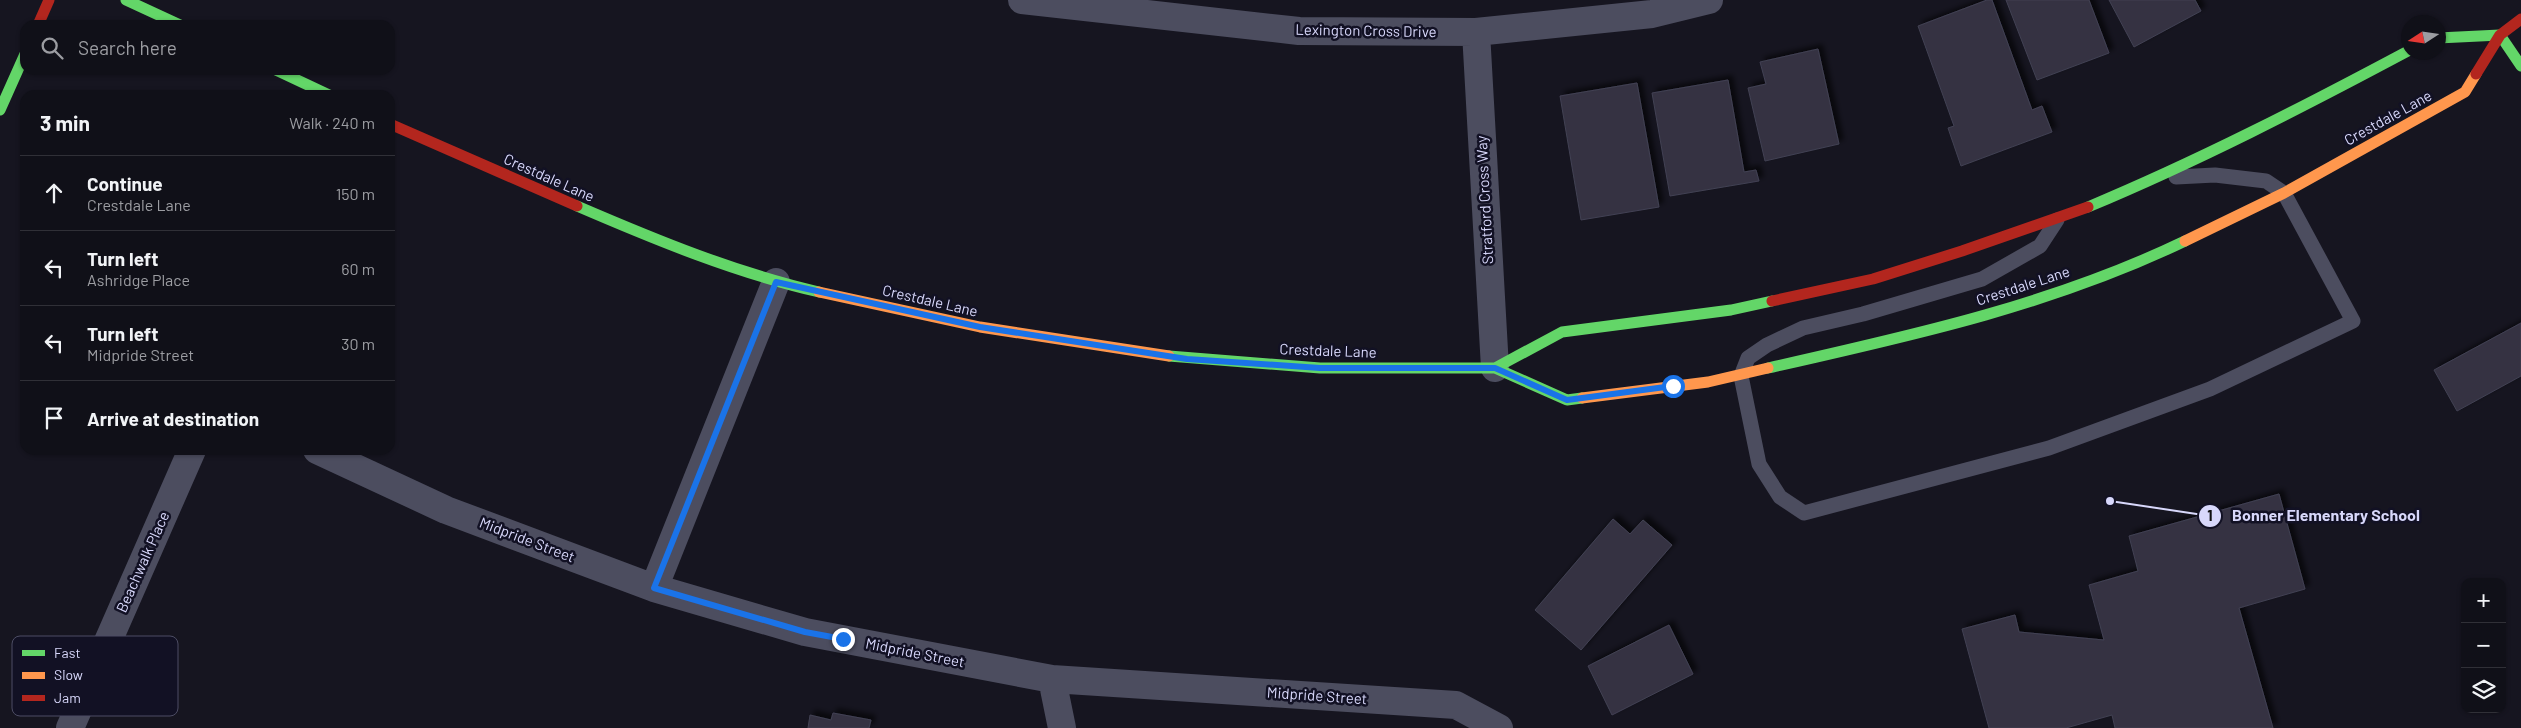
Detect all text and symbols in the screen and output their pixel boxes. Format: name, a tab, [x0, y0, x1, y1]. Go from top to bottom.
north arrow	[2401, 15, 2446, 60]
search box	[20, 20, 395, 75]
street label: Lexington Cross Drive	[1295, 20, 1437, 40]
icon: search	[38, 34, 66, 62]
text: Search here	[78, 36, 177, 59]
street label: Crestdale Lane	[2341, 86, 2434, 149]
text: 3 min	[40, 110, 90, 135]
text: Walk · 240 m	[289, 113, 375, 132]
street label: Stratford Cross Way	[1472, 135, 1496, 265]
street label: Crestdale Lane	[501, 149, 597, 205]
text: Continue	[87, 172, 163, 195]
icon: ahead	[40, 179, 68, 207]
text: 150 m	[336, 184, 375, 203]
text: Crestdale Lane	[87, 195, 191, 214]
text: Turn left	[87, 247, 158, 270]
icon: left	[40, 254, 68, 282]
text: 60 m	[341, 259, 375, 278]
street label: Crestdale Lane	[1974, 261, 2072, 309]
text: Ashridge Place	[87, 270, 190, 289]
street label: Crestdale Lane	[881, 280, 980, 320]
text: Turn left	[87, 322, 158, 345]
icon: left	[40, 329, 68, 357]
text: 30 m	[341, 334, 375, 353]
street label: Crestdale Lane	[1279, 339, 1377, 361]
text: Midpride Street	[87, 345, 194, 364]
route start	[1662, 375, 1685, 398]
icon: arrive	[40, 404, 68, 432]
text: Arrive at destination	[87, 407, 259, 430]
callout: Bonner Elementary School	[2197, 500, 2430, 531]
text: Bonner Elementary School	[2232, 505, 2420, 524]
text: 1	[2207, 506, 2213, 524]
street label: Beachwalk Place	[112, 508, 172, 615]
street label: Midpride Street	[477, 513, 577, 565]
map controls	[2461, 578, 2506, 713]
button: +	[2461, 578, 2506, 623]
button: −	[2461, 623, 2506, 668]
route end	[832, 628, 855, 651]
street label: Midpride Street	[864, 634, 966, 670]
legend	[12, 636, 178, 716]
text: Fast	[54, 644, 80, 661]
text: Slow	[54, 666, 83, 683]
button: layers	[2461, 668, 2506, 713]
street label: Midpride Street	[1266, 683, 1368, 707]
text: Jam	[54, 689, 81, 706]

